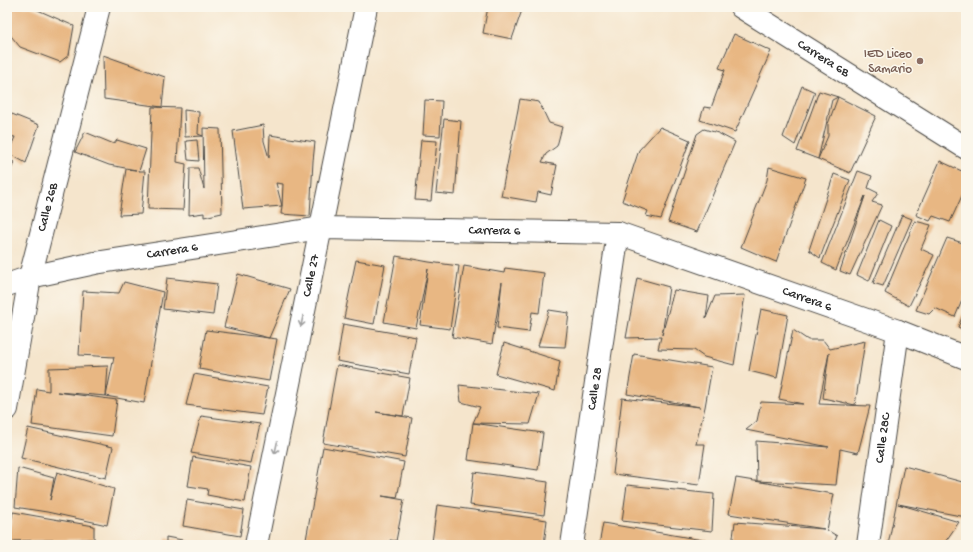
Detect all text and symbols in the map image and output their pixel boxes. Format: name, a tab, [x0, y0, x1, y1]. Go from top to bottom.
street label: Carrera 6B	[794, 37, 852, 81]
place label: IED Liceo Samario	[864, 47, 912, 77]
marker: IED Liceo Samario	[915, 56, 925, 66]
street label: Calle 26B	[34, 181, 61, 233]
street label: Carrera 6	[468, 223, 521, 239]
street label: Carrera 6	[146, 240, 199, 262]
street label: Calle 27	[299, 252, 323, 298]
street label: Carrera 6	[780, 284, 834, 315]
one-way arrow	[298, 314, 306, 327]
street label: Calle 28	[584, 366, 606, 411]
street label: Calle 28C	[872, 411, 894, 464]
one-way arrow	[271, 441, 279, 454]

